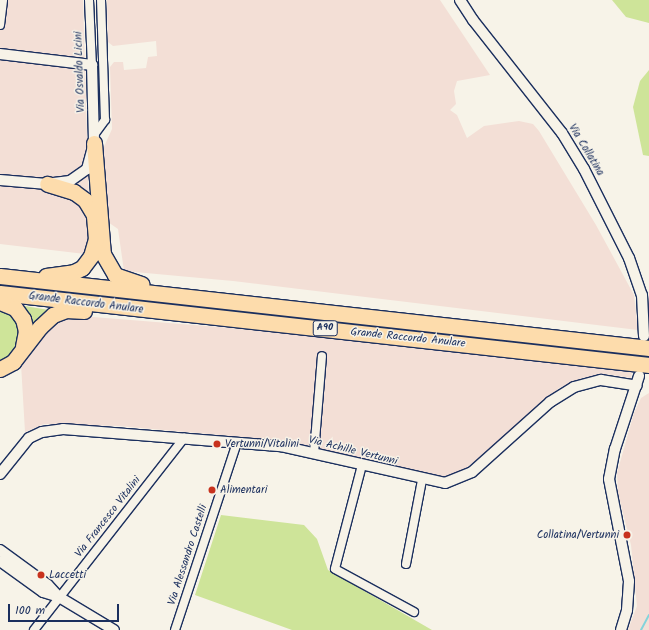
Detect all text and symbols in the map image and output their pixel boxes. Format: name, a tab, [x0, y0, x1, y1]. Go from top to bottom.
street label: Via Osvaldo Licini	[72, 31, 88, 113]
street label: Via Collatina	[565, 122, 607, 178]
street label: Grande Raccordo Anulare	[28, 289, 144, 317]
road number: A90	[312, 320, 338, 336]
street label: Grande Raccordo Anulare	[350, 325, 466, 351]
street label: Via Achille Vertunni	[307, 434, 399, 468]
place label: Vertunni/Vitalini	[225, 437, 299, 451]
marker: Vertunni/Vitalini	[212, 439, 222, 449]
street label: Via Francesco Vitalini	[72, 474, 144, 560]
place label: Alimentari	[220, 483, 267, 497]
marker: Alimentari	[207, 485, 217, 495]
street label: Via Alessandro Castelli	[166, 503, 210, 607]
place label: Collatina/Vertunni	[537, 528, 619, 542]
marker: Collatina/Vertunni	[622, 530, 632, 540]
place label: Laccetti	[49, 568, 86, 582]
marker: Laccetti	[36, 570, 46, 580]
scale bar	[10, 596, 121, 622]
text: 100 m	[15, 601, 45, 620]

